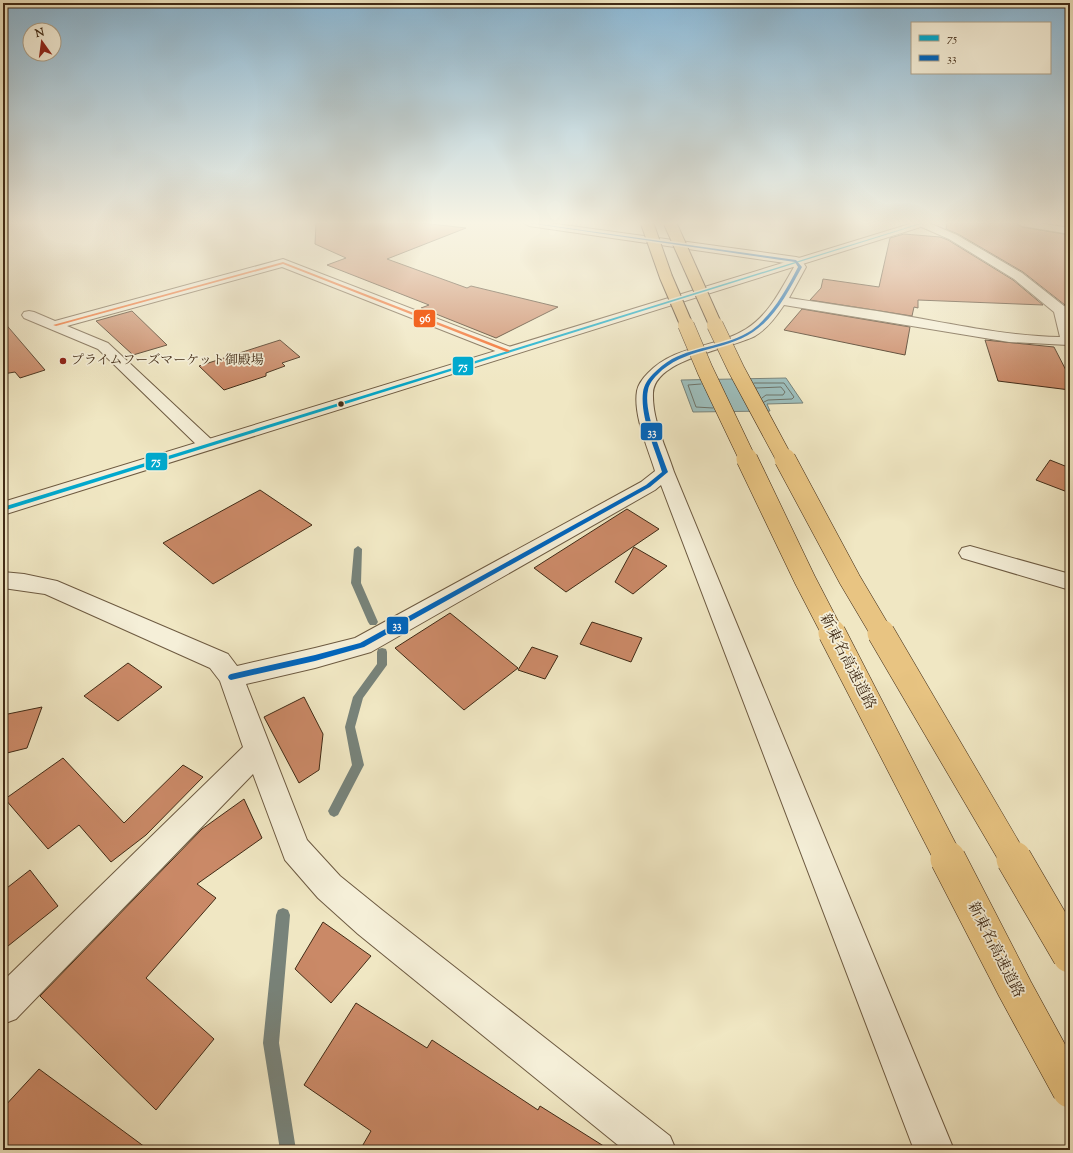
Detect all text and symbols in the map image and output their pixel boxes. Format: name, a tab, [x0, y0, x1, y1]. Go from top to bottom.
north arrow	[22, 22, 62, 62]
legend	[911, 22, 1051, 74]
text: N	[33, 24, 46, 42]
text: 75	[947, 30, 957, 48]
text: 33	[947, 50, 957, 68]
line badge: 96	[413, 309, 436, 328]
text: 96	[420, 311, 431, 327]
place label: プライムフーズマーケット御殿場	[71, 352, 264, 370]
marker: プライムフーズマーケット御殿場	[58, 356, 68, 366]
line badge: 75	[452, 356, 474, 376]
text: 75	[458, 359, 468, 375]
unlabelled marker	[336, 399, 346, 409]
line badge: 33	[640, 422, 663, 441]
text: 33	[648, 425, 657, 441]
line badge: 75	[145, 452, 168, 471]
text: 75	[151, 454, 161, 470]
street label: 新東名高速道路	[814, 610, 880, 714]
line badge: 33	[386, 616, 409, 635]
text: 33	[393, 618, 402, 634]
street label: 新東名高速道路	[962, 898, 1028, 1002]

